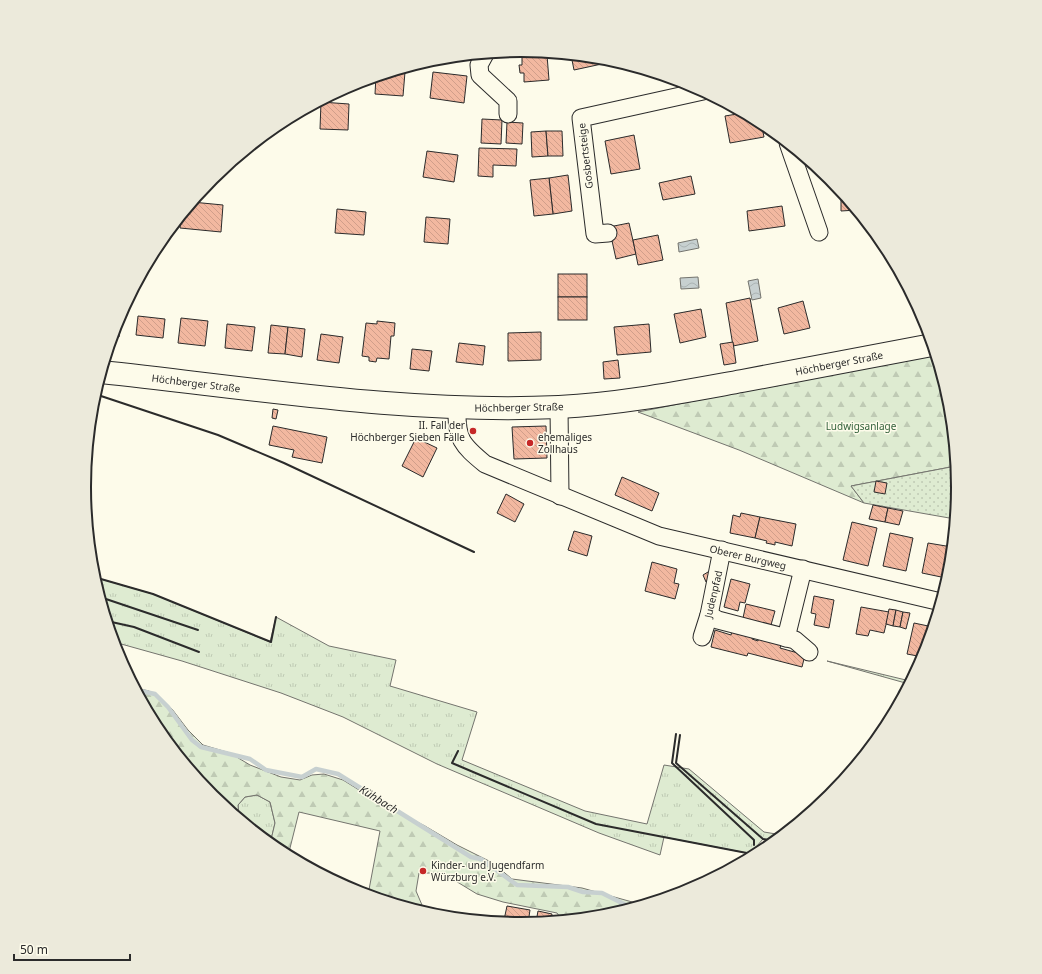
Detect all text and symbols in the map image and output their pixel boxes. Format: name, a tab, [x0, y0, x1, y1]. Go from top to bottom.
street label: Gosbertsteige	[574, 122, 596, 190]
street label: Höchberger Straße	[794, 348, 885, 378]
street label: Höchberger Straße	[151, 371, 242, 395]
street label: Höchberger Straße	[474, 399, 564, 415]
place label: II. Fall der Höchberger Sieben Fälle	[350, 418, 465, 444]
park label: Ludwigsanlage	[826, 419, 897, 433]
marker: II. Fall der Höchberger Sieben Fälle	[468, 426, 478, 436]
place label: ehemaliges Zollhaus	[538, 430, 592, 456]
marker: ehemaliges Zollhaus	[525, 438, 535, 448]
street label: Oberer Burgweg	[708, 541, 788, 573]
street label: Judenpfad	[701, 569, 725, 620]
water label: Kühbach	[357, 781, 401, 817]
place label: Kinder- und Jugendfarm Würzburg e.V.	[431, 858, 544, 884]
marker: Kinder- und Jugendfarm Würzburg e.V.	[418, 866, 428, 876]
scale bar	[14, 936, 130, 962]
text: 50 m	[20, 941, 48, 958]

